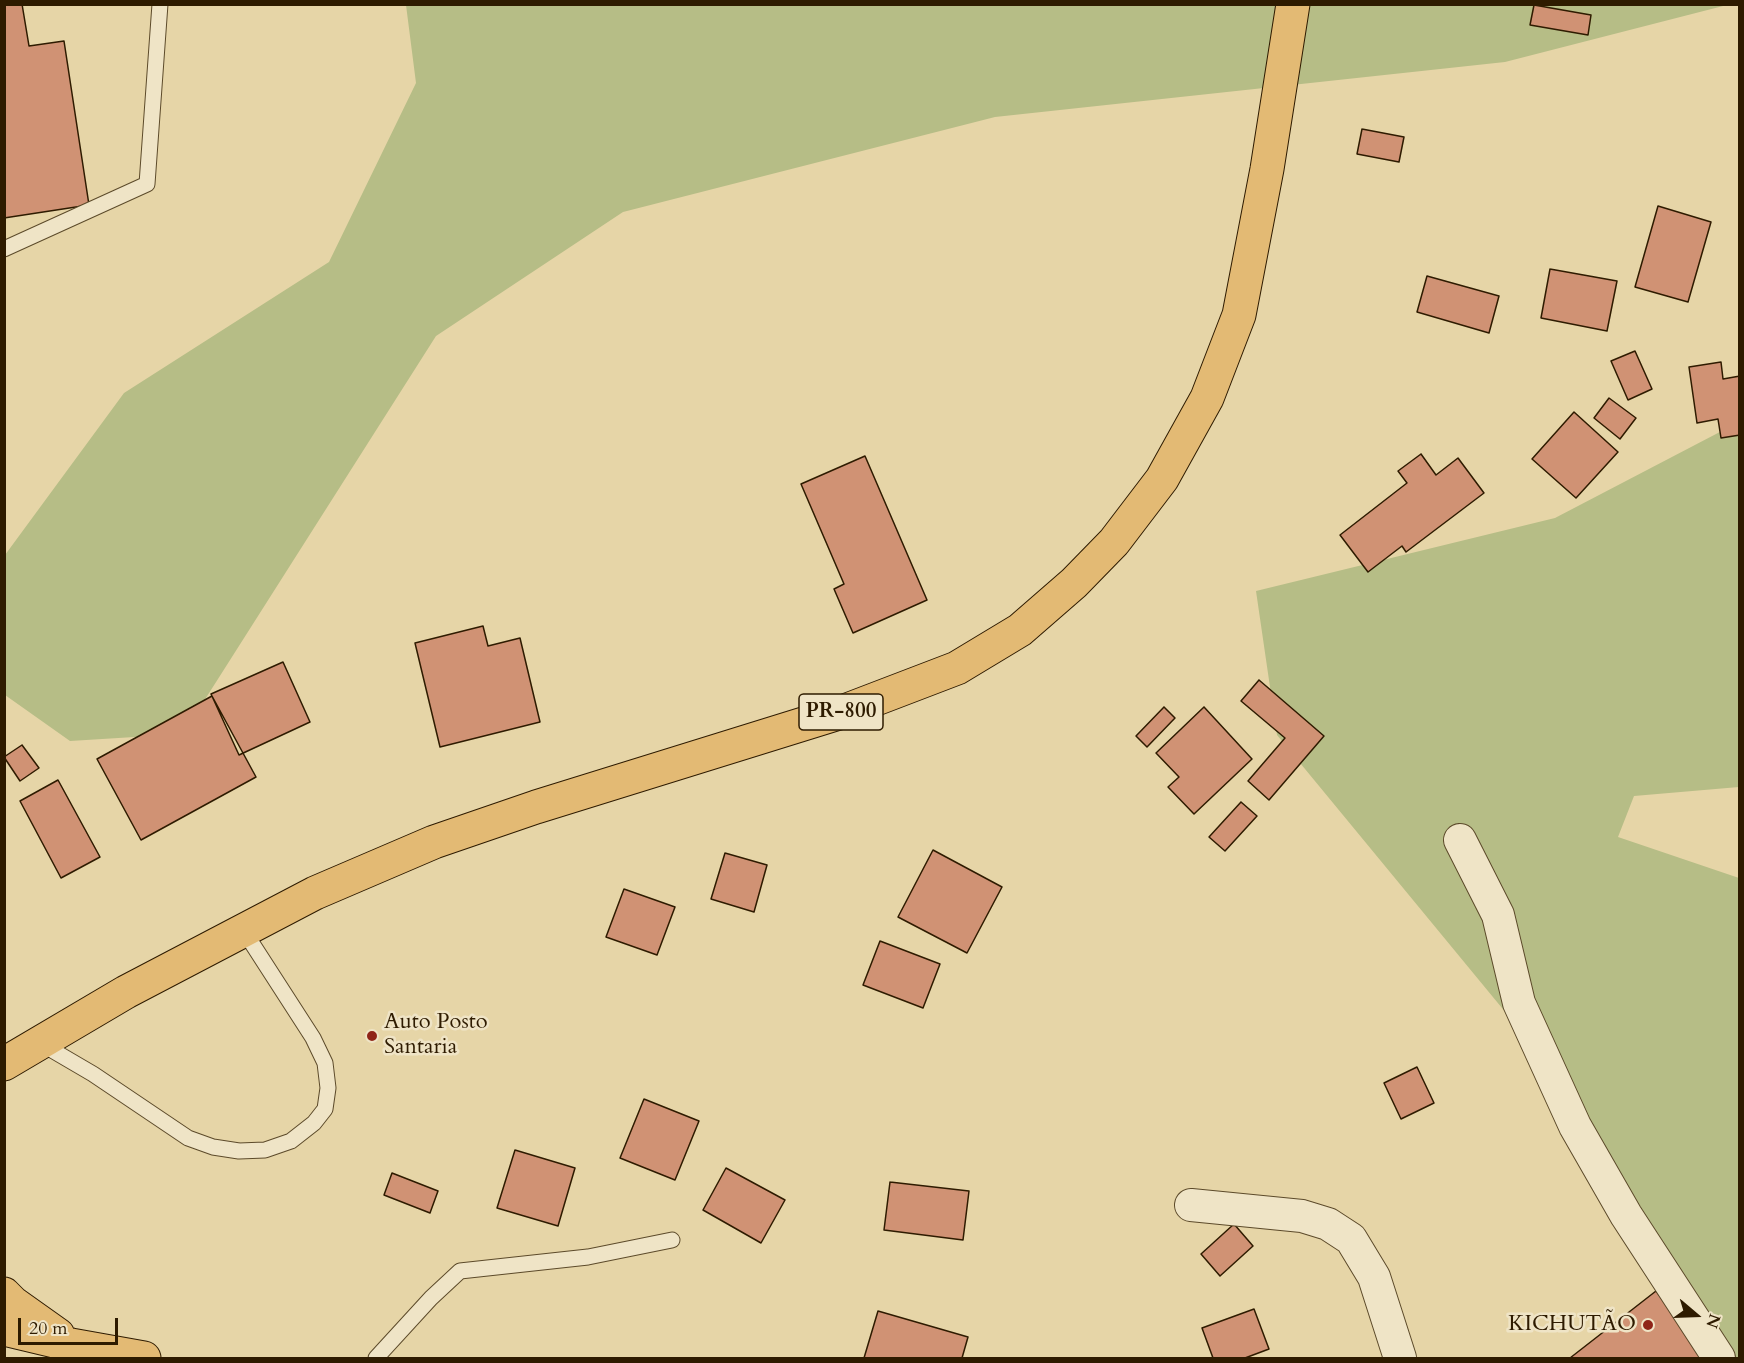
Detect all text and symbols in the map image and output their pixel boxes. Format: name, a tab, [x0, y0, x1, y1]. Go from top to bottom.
road number: PR-800	[799, 694, 883, 730]
place label: Auto Posto Santaria	[384, 1010, 488, 1062]
marker: Auto Posto Santaria	[365, 1029, 379, 1043]
north arrow	[1666, 1285, 1726, 1345]
scale bar	[21, 1306, 122, 1344]
text: N	[1700, 1311, 1726, 1331]
place label: KICHUTÃO	[1508, 1312, 1636, 1338]
text: 20 m	[29, 1316, 68, 1341]
marker: KICHUTÃO	[1641, 1318, 1655, 1332]

